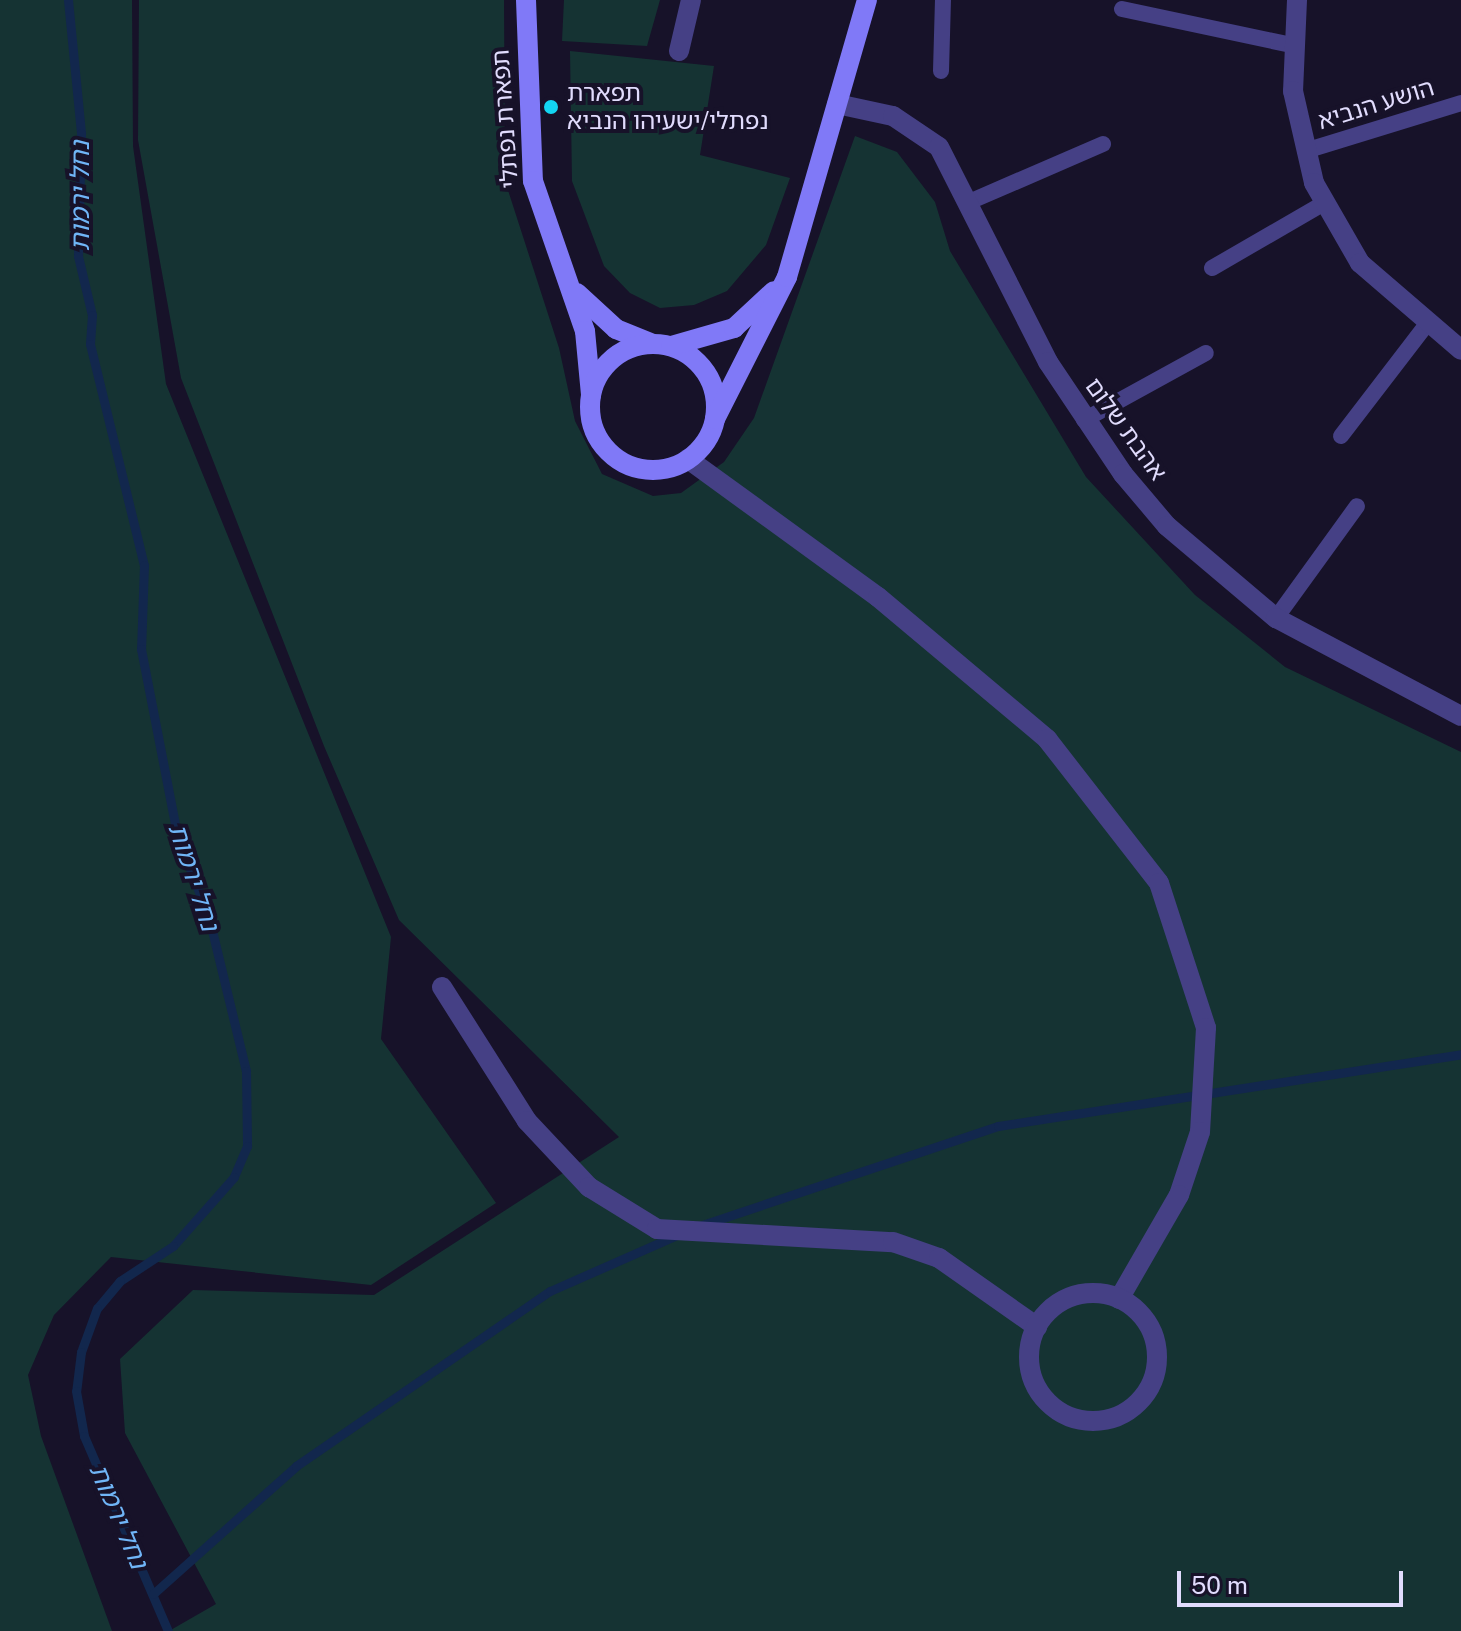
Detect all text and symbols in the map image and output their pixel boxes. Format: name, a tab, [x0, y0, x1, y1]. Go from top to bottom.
street label: תפארת נפתלי	[486, 49, 524, 189]
street label: הושע הנביא	[1314, 73, 1438, 135]
place label: תפארת נפתלי/ישעיהו הנביא	[567, 79, 769, 135]
marker: תפארת נפתלי/ישעיהו הנביא	[542, 98, 560, 116]
water label: נחל ירמות	[64, 141, 96, 251]
street label: אהבת שלום	[1079, 372, 1173, 486]
water label: נחל ירמות	[162, 820, 226, 934]
water label: נחל ירמות	[83, 1459, 155, 1573]
scale bar	[1181, 1555, 1407, 1605]
text: 50 m	[1191, 1571, 1248, 1599]

